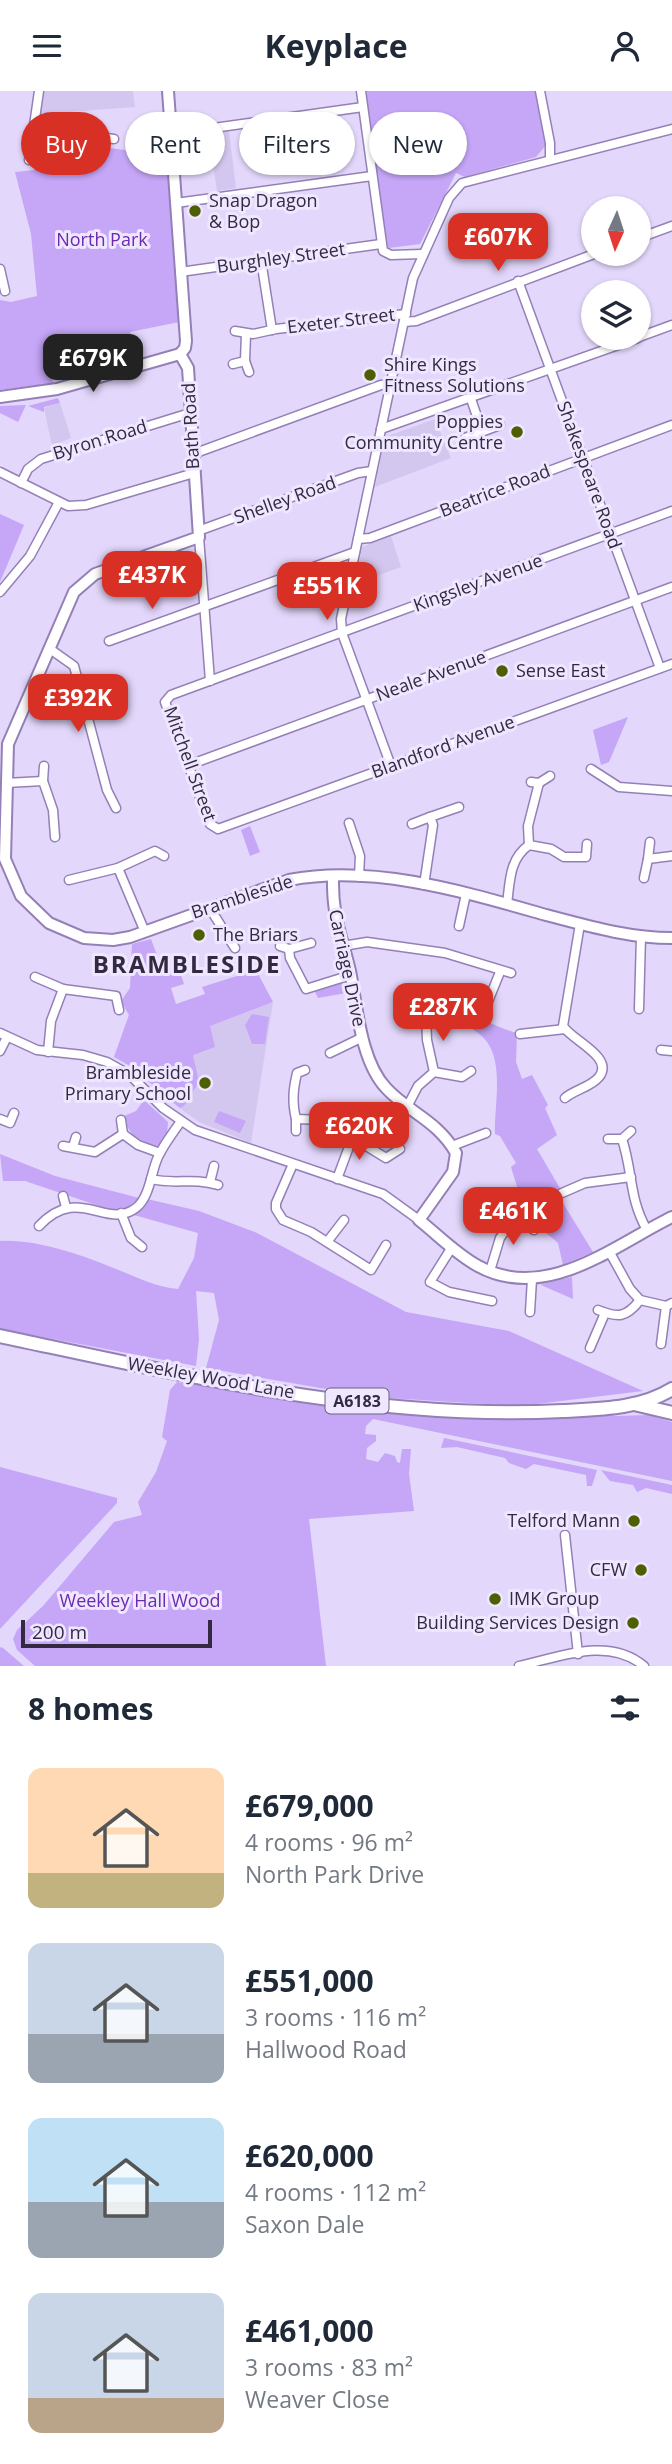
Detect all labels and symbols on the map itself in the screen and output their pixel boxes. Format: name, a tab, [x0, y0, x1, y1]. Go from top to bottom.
place label: Snap Dragon & Bop	[209, 188, 318, 233]
north arrow	[581, 196, 651, 266]
marker: Snap Dragon & Bop	[187, 203, 203, 219]
pin: £607K	[449, 213, 547, 273]
park label: North Park	[56, 227, 148, 251]
street label: Burghley Street	[215, 236, 347, 278]
street label: Exeter Street	[286, 301, 396, 339]
pin: £679K	[44, 335, 142, 394]
place label: Shire Kings Fitness Solutions	[384, 352, 525, 397]
marker: Shire Kings Fitness Solutions	[362, 367, 378, 383]
street label: Bath Road	[176, 382, 204, 470]
street label: Shakespeare Road	[552, 398, 628, 552]
place label: Poppies Community Centre	[344, 409, 503, 454]
street label: Byron Road	[50, 413, 150, 465]
marker: Poppies Community Centre	[509, 424, 525, 440]
street label: Beatrice Road	[436, 458, 553, 522]
street label: Shelley Road	[230, 470, 339, 529]
street label: Kingsley Avenue	[410, 548, 546, 617]
pin: £437K	[103, 552, 201, 611]
pin: £551K	[278, 563, 376, 622]
street label: Neale Avenue	[372, 644, 489, 706]
place label: Sense East	[516, 658, 605, 682]
marker: Sense East	[494, 663, 510, 679]
pin: £392K	[29, 675, 127, 734]
street label: Mitchell Street	[159, 703, 223, 825]
street label: Blandford Avenue	[368, 709, 518, 783]
street label: Brambleside	[188, 868, 296, 924]
street label: Carriage Drive	[324, 907, 372, 1029]
place label: The Briars	[213, 922, 298, 946]
marker: The Briars	[191, 927, 207, 943]
district label: BRAMBLESIDE	[93, 947, 281, 980]
pin: £287K	[394, 983, 492, 1043]
place label: Brambleside Primary School	[65, 1060, 191, 1105]
marker: Brambleside Primary School	[197, 1075, 213, 1091]
pin: £620K	[310, 1103, 408, 1162]
pin: £461K	[464, 1187, 562, 1247]
street label: Weekley Wood Lane	[126, 1351, 297, 1404]
road number: A6183	[326, 1389, 388, 1413]
place label: Telford Mann	[507, 1508, 620, 1532]
marker: Telford Mann	[626, 1513, 642, 1529]
place label: CFW	[590, 1557, 627, 1581]
marker: CFW	[633, 1562, 649, 1578]
place label: IMK Group	[509, 1586, 599, 1610]
park label: Weekley Hall Wood	[60, 1588, 220, 1612]
marker: IMK Group	[487, 1591, 503, 1607]
place label: Building Services Design	[416, 1610, 619, 1634]
marker: Building Services Design	[625, 1615, 641, 1631]
scale bar	[21, 1617, 212, 1649]

